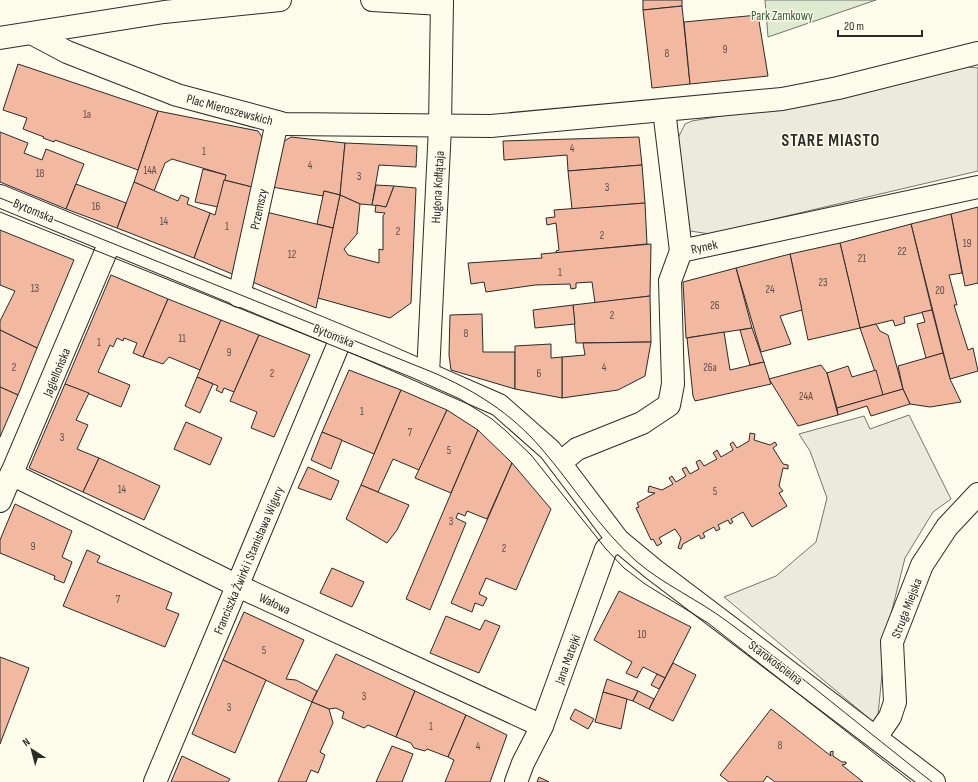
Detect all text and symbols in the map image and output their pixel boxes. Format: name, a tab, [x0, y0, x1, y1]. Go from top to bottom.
park label: Park Zamkowy	[751, 8, 813, 24]
scale bar	[838, 12, 922, 38]
text: 20 m	[844, 19, 864, 34]
house number: 9	[723, 43, 728, 56]
house number: 8	[665, 47, 670, 60]
street label: Plac Mieroszewskich	[185, 91, 275, 129]
house number: 1a	[83, 108, 91, 121]
district label: STARE MIASTO	[782, 131, 880, 151]
house number: 4	[570, 142, 575, 155]
house number: 1	[202, 145, 206, 158]
street label: Hugona Kołłątaja	[428, 151, 448, 224]
house number: 4	[308, 159, 313, 172]
house number: 14A	[143, 164, 157, 177]
house number: 18	[36, 167, 45, 180]
house number: 3	[357, 170, 362, 183]
house number: 3	[605, 181, 610, 194]
street label: Przemszy	[247, 187, 271, 231]
street label: Bytomska	[11, 195, 57, 227]
house number: 16	[92, 200, 101, 213]
house number: 14	[160, 215, 169, 228]
house number: 1	[225, 220, 229, 233]
house number: 2	[396, 225, 401, 238]
house number: 2	[600, 229, 605, 242]
street label: Rynek	[690, 236, 719, 258]
house number: 19	[963, 237, 971, 250]
house number: 22	[897, 245, 907, 258]
house number: 12	[288, 248, 297, 261]
house number: 21	[858, 252, 866, 265]
house number: 1	[558, 266, 562, 279]
house number: 23	[818, 276, 828, 289]
house number: 13	[31, 282, 40, 295]
house number: 24	[765, 283, 775, 296]
house number: 20	[935, 284, 945, 297]
house number: 26	[710, 299, 720, 312]
house number: 2	[610, 309, 615, 322]
street label: Bytomska	[311, 320, 357, 351]
house number: 8	[464, 327, 469, 340]
house number: 11	[178, 332, 186, 345]
house number: 1	[97, 336, 101, 349]
street label: Jagiellońska	[39, 346, 74, 400]
house number: 9	[227, 346, 232, 359]
house number: 2	[12, 361, 17, 374]
house number: 4	[602, 361, 607, 374]
house number: 26a	[703, 361, 717, 374]
house number: 2	[270, 367, 275, 380]
house number: 6	[537, 367, 542, 380]
house number: 24A	[799, 390, 813, 403]
house number: 1	[360, 405, 364, 418]
house number: 7	[408, 426, 413, 439]
house number: 3	[60, 431, 65, 444]
house number: 5	[447, 444, 451, 457]
house number: 14	[118, 483, 127, 496]
street label: Franciszka Żwirki i Stanisława Wigury	[209, 483, 287, 637]
house number: 5	[713, 485, 717, 498]
house number: 3	[449, 515, 454, 528]
house number: 9	[31, 540, 36, 553]
house number: 2	[502, 542, 507, 555]
street label: Struga Miejska	[888, 576, 926, 641]
street label: Wałowa	[256, 590, 293, 618]
house number: 7	[116, 593, 121, 606]
house number: 10	[638, 628, 646, 641]
street label: Jana Matejki	[551, 632, 584, 687]
street label: Starokościelna	[745, 637, 806, 688]
house number: 5	[262, 644, 266, 657]
house number: 3	[362, 690, 367, 703]
house number: 3	[227, 701, 232, 714]
house number: 1	[429, 720, 433, 733]
north arrow	[12, 730, 52, 770]
text: N	[20, 735, 33, 749]
house number: 8	[778, 739, 783, 752]
house number: 4	[476, 740, 481, 753]

